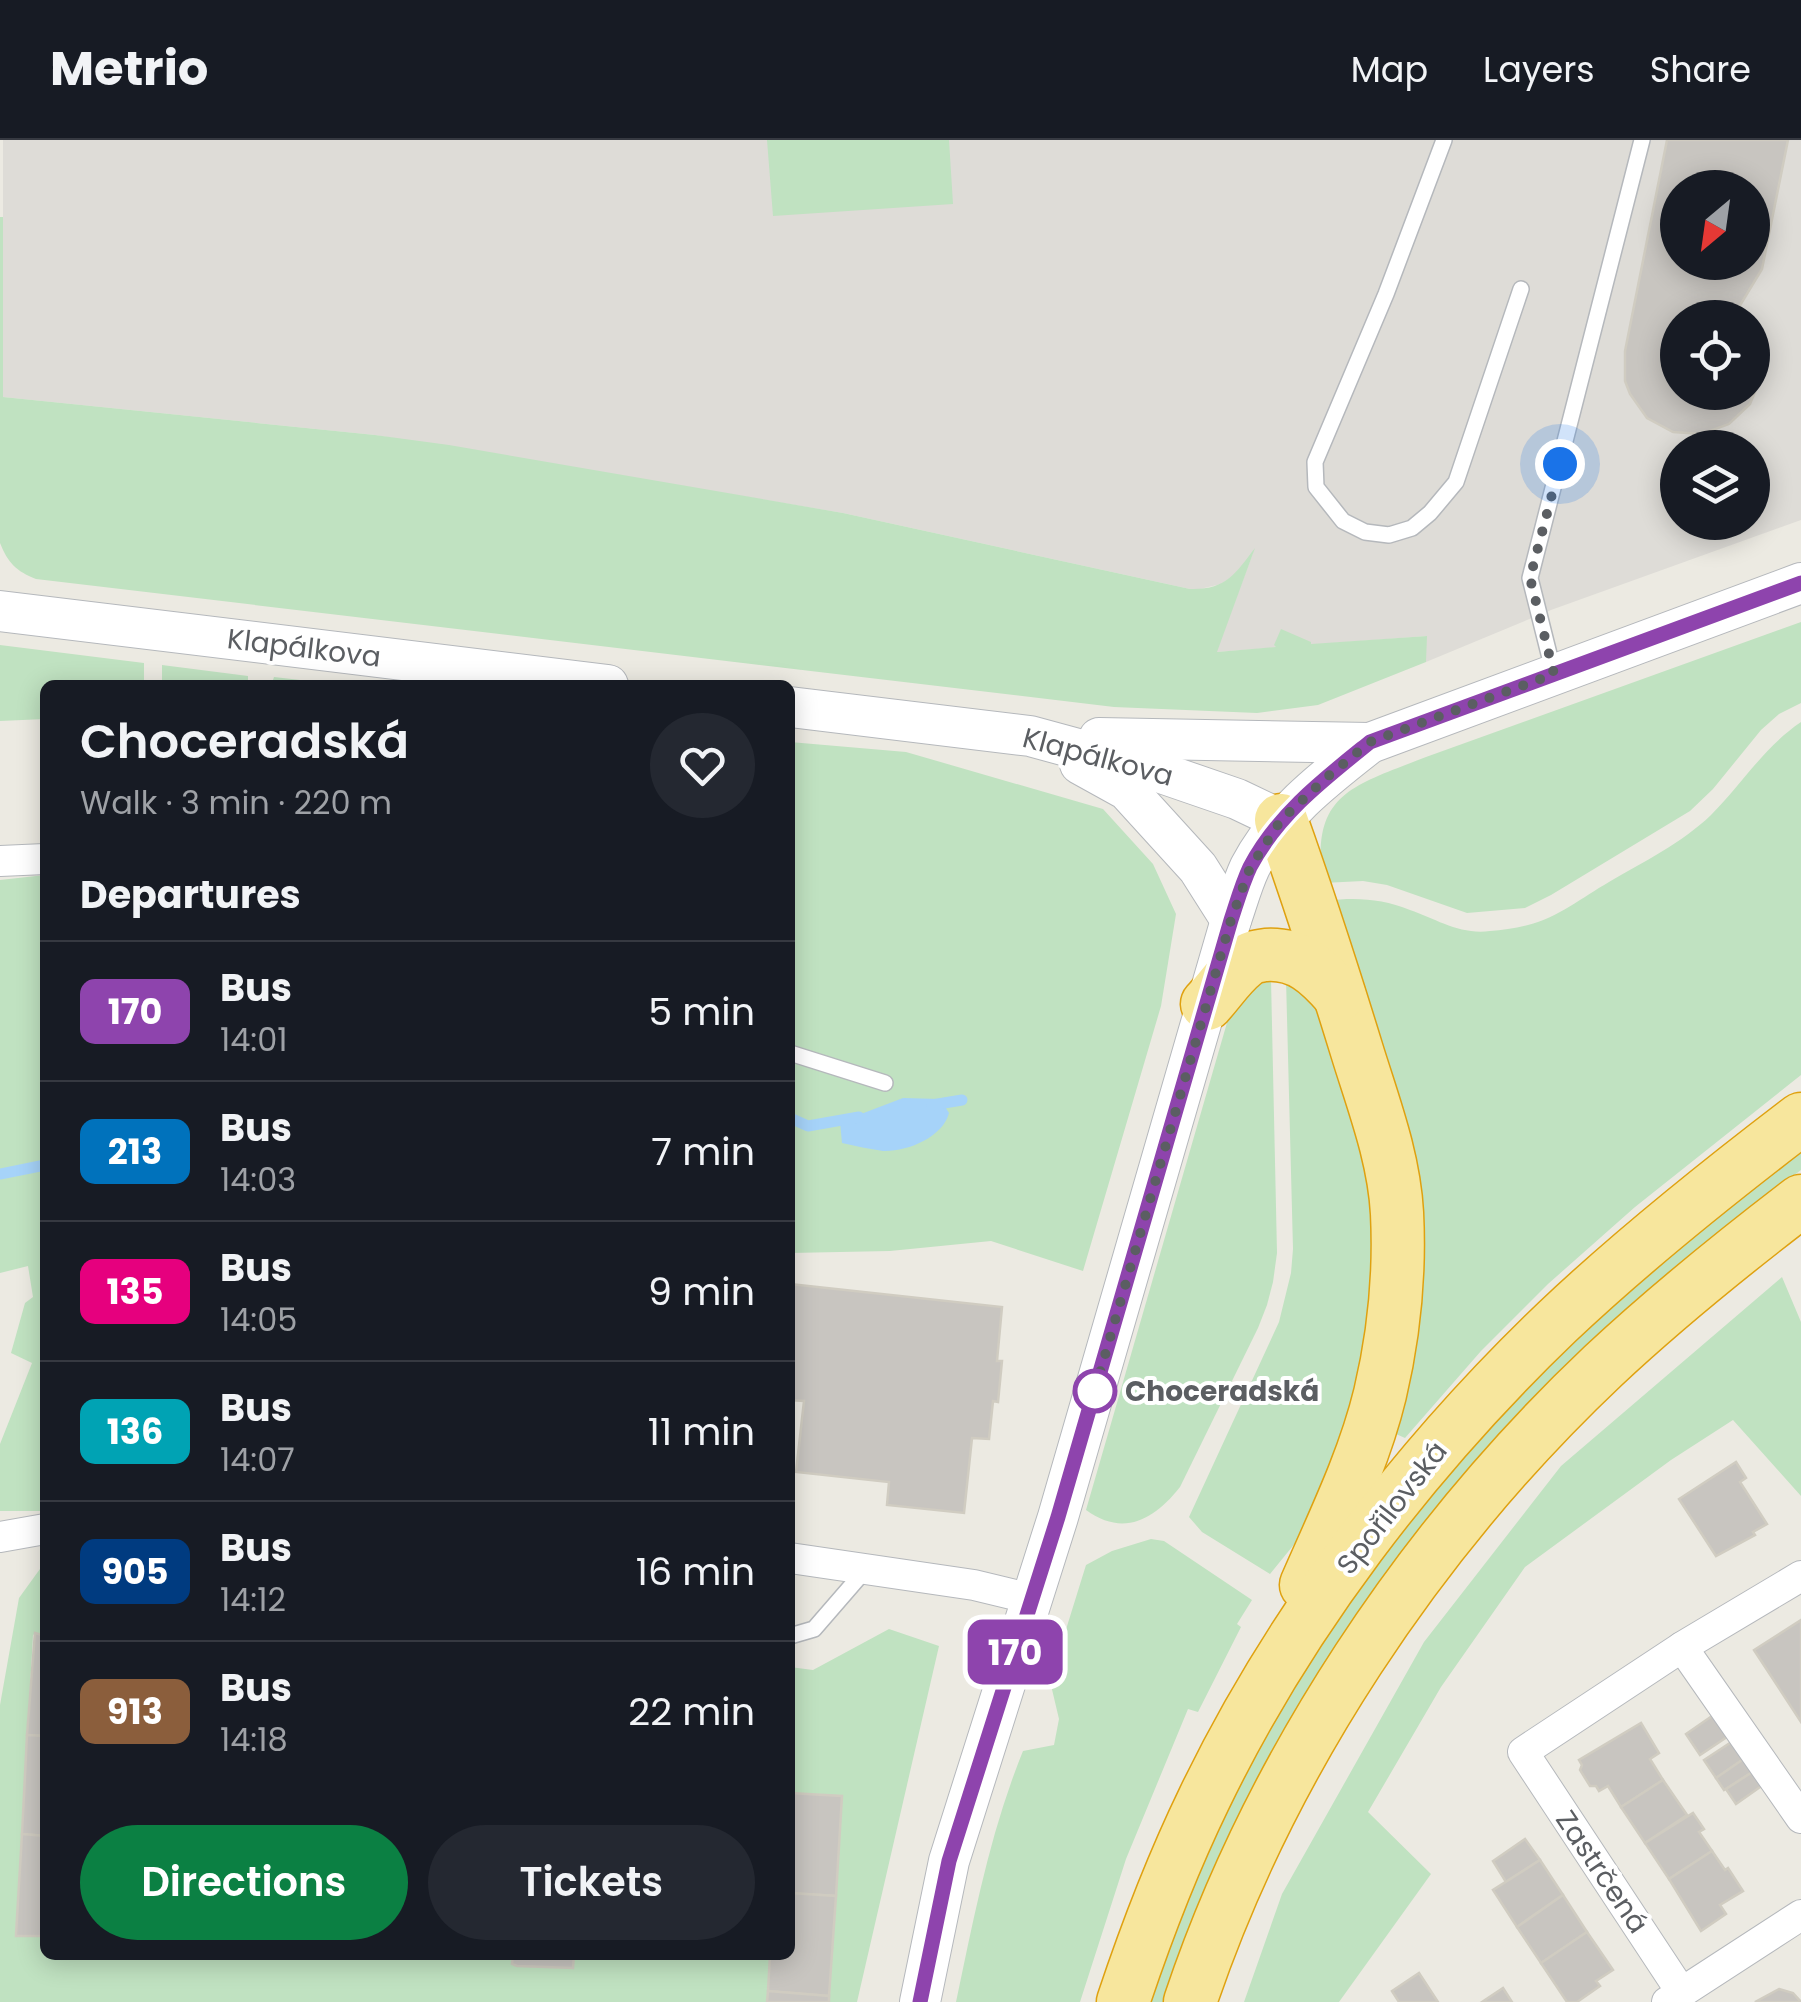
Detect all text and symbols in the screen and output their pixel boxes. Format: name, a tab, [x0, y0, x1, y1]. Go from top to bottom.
text: Metrio	[50, 35, 208, 102]
text: Map	[1351, 45, 1428, 94]
text: Layers	[1483, 45, 1595, 94]
text: Share	[1650, 45, 1751, 94]
north arrow	[1660, 170, 1770, 280]
map controls	[1660, 170, 1770, 540]
button: locate	[1660, 300, 1770, 410]
button: layers	[1660, 430, 1770, 540]
your location	[1535, 439, 1585, 489]
street label: Klapálkova	[225, 619, 383, 677]
text: Choceradská	[80, 708, 409, 775]
button: heart	[650, 713, 755, 818]
street label: Klapálkova	[1018, 718, 1178, 796]
text: Walk · 3 min · 220 m	[80, 780, 392, 825]
text: Departures	[80, 868, 301, 921]
text: Bus	[220, 961, 292, 1014]
text: 5 min	[648, 985, 755, 1038]
text: 170	[108, 987, 162, 1036]
text: 14:01	[220, 1017, 288, 1062]
text: Bus	[220, 1101, 292, 1154]
text: 7 min	[651, 1125, 755, 1178]
text: 213	[108, 1127, 162, 1176]
text: 14:03	[220, 1157, 296, 1202]
text: Bus	[220, 1241, 292, 1294]
text: 9 min	[648, 1265, 755, 1318]
text: 135	[106, 1267, 164, 1316]
text: 14:05	[220, 1297, 297, 1342]
marker: Choceradská	[1074, 1370, 1116, 1412]
place label: Choceradská	[1125, 1372, 1319, 1411]
text: Bus	[220, 1381, 292, 1434]
text: 11 min	[648, 1405, 755, 1458]
text: 136	[107, 1407, 163, 1456]
street label: Spořilovská	[1328, 1433, 1456, 1583]
text: 14:07	[220, 1437, 295, 1482]
text: Bus	[220, 1521, 292, 1574]
text: 16 min	[636, 1545, 755, 1598]
text: 905	[101, 1547, 169, 1596]
text: 14:12	[220, 1577, 286, 1622]
line badge: 170	[958, 1620, 1072, 1684]
text: 170	[988, 1628, 1042, 1677]
text: Bus	[220, 1661, 292, 1714]
text: 22 min	[628, 1685, 755, 1738]
text: 913	[107, 1687, 163, 1736]
text: 14:18	[220, 1717, 288, 1762]
street label: Zastrčená	[1547, 1803, 1657, 1941]
button: Directions	[80, 1825, 408, 1940]
button: Tickets	[428, 1825, 755, 1940]

